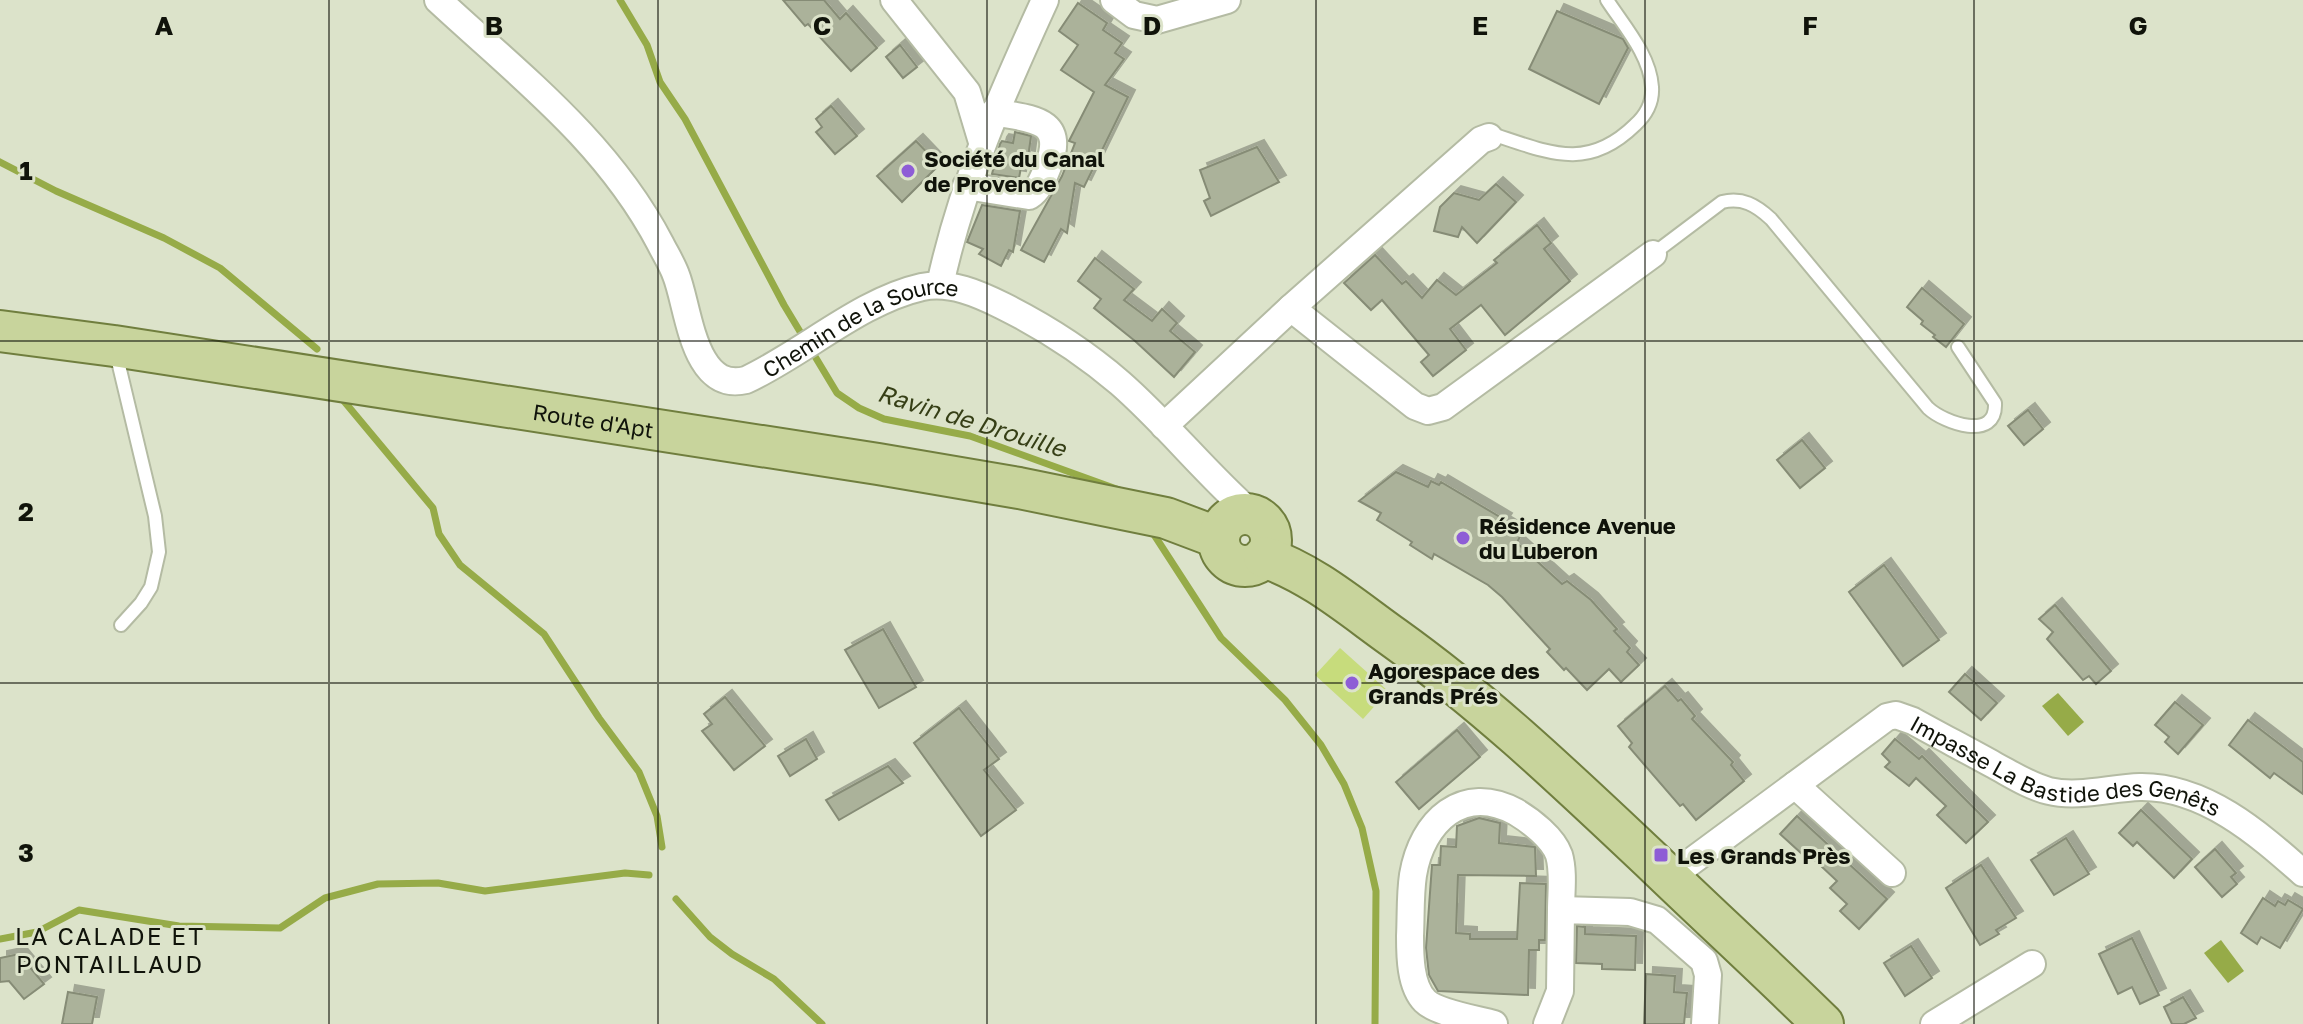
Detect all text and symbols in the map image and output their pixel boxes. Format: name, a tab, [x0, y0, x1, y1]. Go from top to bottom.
text: A	[155, 10, 174, 41]
text: B	[485, 10, 503, 41]
text: C	[813, 10, 831, 41]
text: D	[1143, 10, 1161, 41]
text: E	[1472, 10, 1488, 41]
text: F	[1802, 10, 1818, 41]
text: G	[2128, 10, 2148, 41]
place label: Société du Canal de Provence	[924, 145, 1105, 197]
text: 1	[19, 155, 33, 186]
marker: Société du Canal de Provence	[899, 162, 917, 180]
street label: Chemin de la Source	[757, 272, 961, 383]
water label: Ravin de Drouille	[875, 378, 1071, 463]
street label: Route d'Apt	[531, 397, 656, 443]
text: 2	[18, 496, 34, 527]
place label: Résidence Avenue du Luberon	[1479, 512, 1676, 564]
marker: Résidence Avenue du Luberon	[1454, 529, 1472, 547]
place label: Agorespace des Grands Prés	[1368, 657, 1540, 709]
marker: Agorespace des Grands Prés	[1343, 674, 1361, 692]
street label: Impasse La Bastide des Genêts	[1906, 709, 2226, 821]
text: 3	[18, 837, 34, 868]
place label: Les Grands Près	[1677, 842, 1851, 869]
marker: Les Grands Près	[1652, 846, 1670, 864]
district label: LA CALADE ET PONTAILLAUD	[15, 921, 205, 978]

